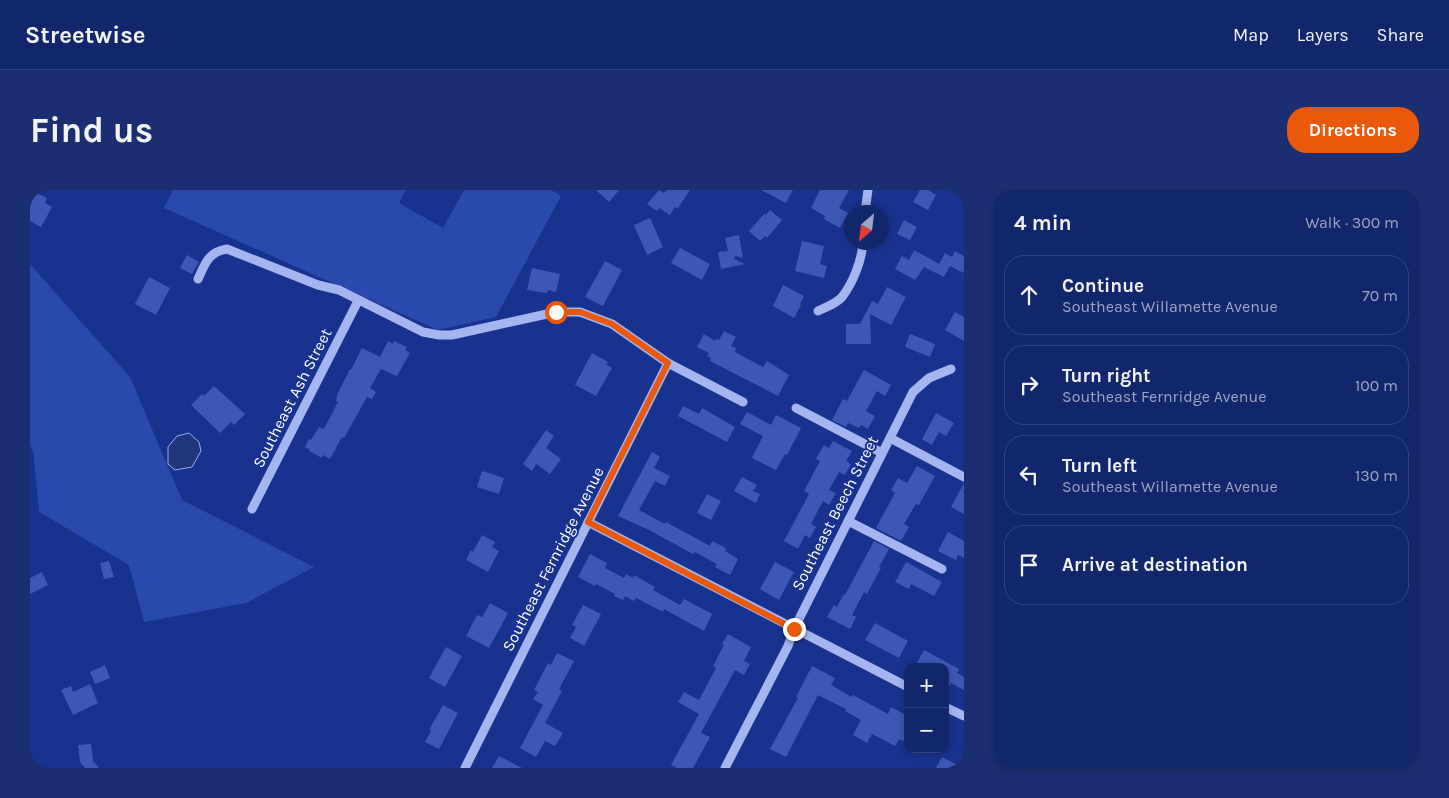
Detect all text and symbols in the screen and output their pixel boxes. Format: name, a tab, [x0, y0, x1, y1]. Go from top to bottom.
text: Streetwise	[25, 21, 146, 49]
text: Map	[1233, 24, 1269, 46]
text: Layers	[1297, 24, 1349, 46]
text: Share	[1377, 24, 1424, 46]
button: Directions	[1287, 107, 1419, 153]
text: Find us	[30, 110, 153, 151]
north arrow	[844, 205, 889, 250]
text: 4 min	[1014, 211, 1072, 235]
text: Walk · 300 m	[1305, 213, 1399, 232]
text: Continue	[1062, 275, 1144, 297]
icon: ahead	[1015, 281, 1043, 309]
text: 70 m	[1362, 286, 1398, 305]
text: Southeast Willamette Avenue	[1062, 297, 1278, 316]
route start	[545, 301, 568, 324]
street label: Southeast Ash Street	[249, 325, 335, 471]
text: Turn right	[1062, 365, 1151, 387]
icon: right	[1015, 371, 1043, 399]
text: 100 m	[1355, 376, 1398, 395]
text: Southeast Fernridge Avenue	[1062, 387, 1266, 406]
street label: Southeast Beech Street	[788, 432, 882, 594]
text: Turn left	[1062, 455, 1137, 477]
icon: left	[1015, 461, 1043, 489]
street label: Southeast Fernridge Avenue	[498, 464, 608, 654]
text: 130 m	[1355, 466, 1398, 485]
text: Southeast Willamette Avenue	[1062, 477, 1278, 496]
icon: arrive	[1015, 551, 1043, 579]
text: Arrive at destination	[1062, 554, 1248, 576]
route end	[783, 618, 806, 641]
map controls	[904, 663, 949, 753]
button: +	[904, 663, 949, 708]
button: −	[904, 708, 949, 753]

